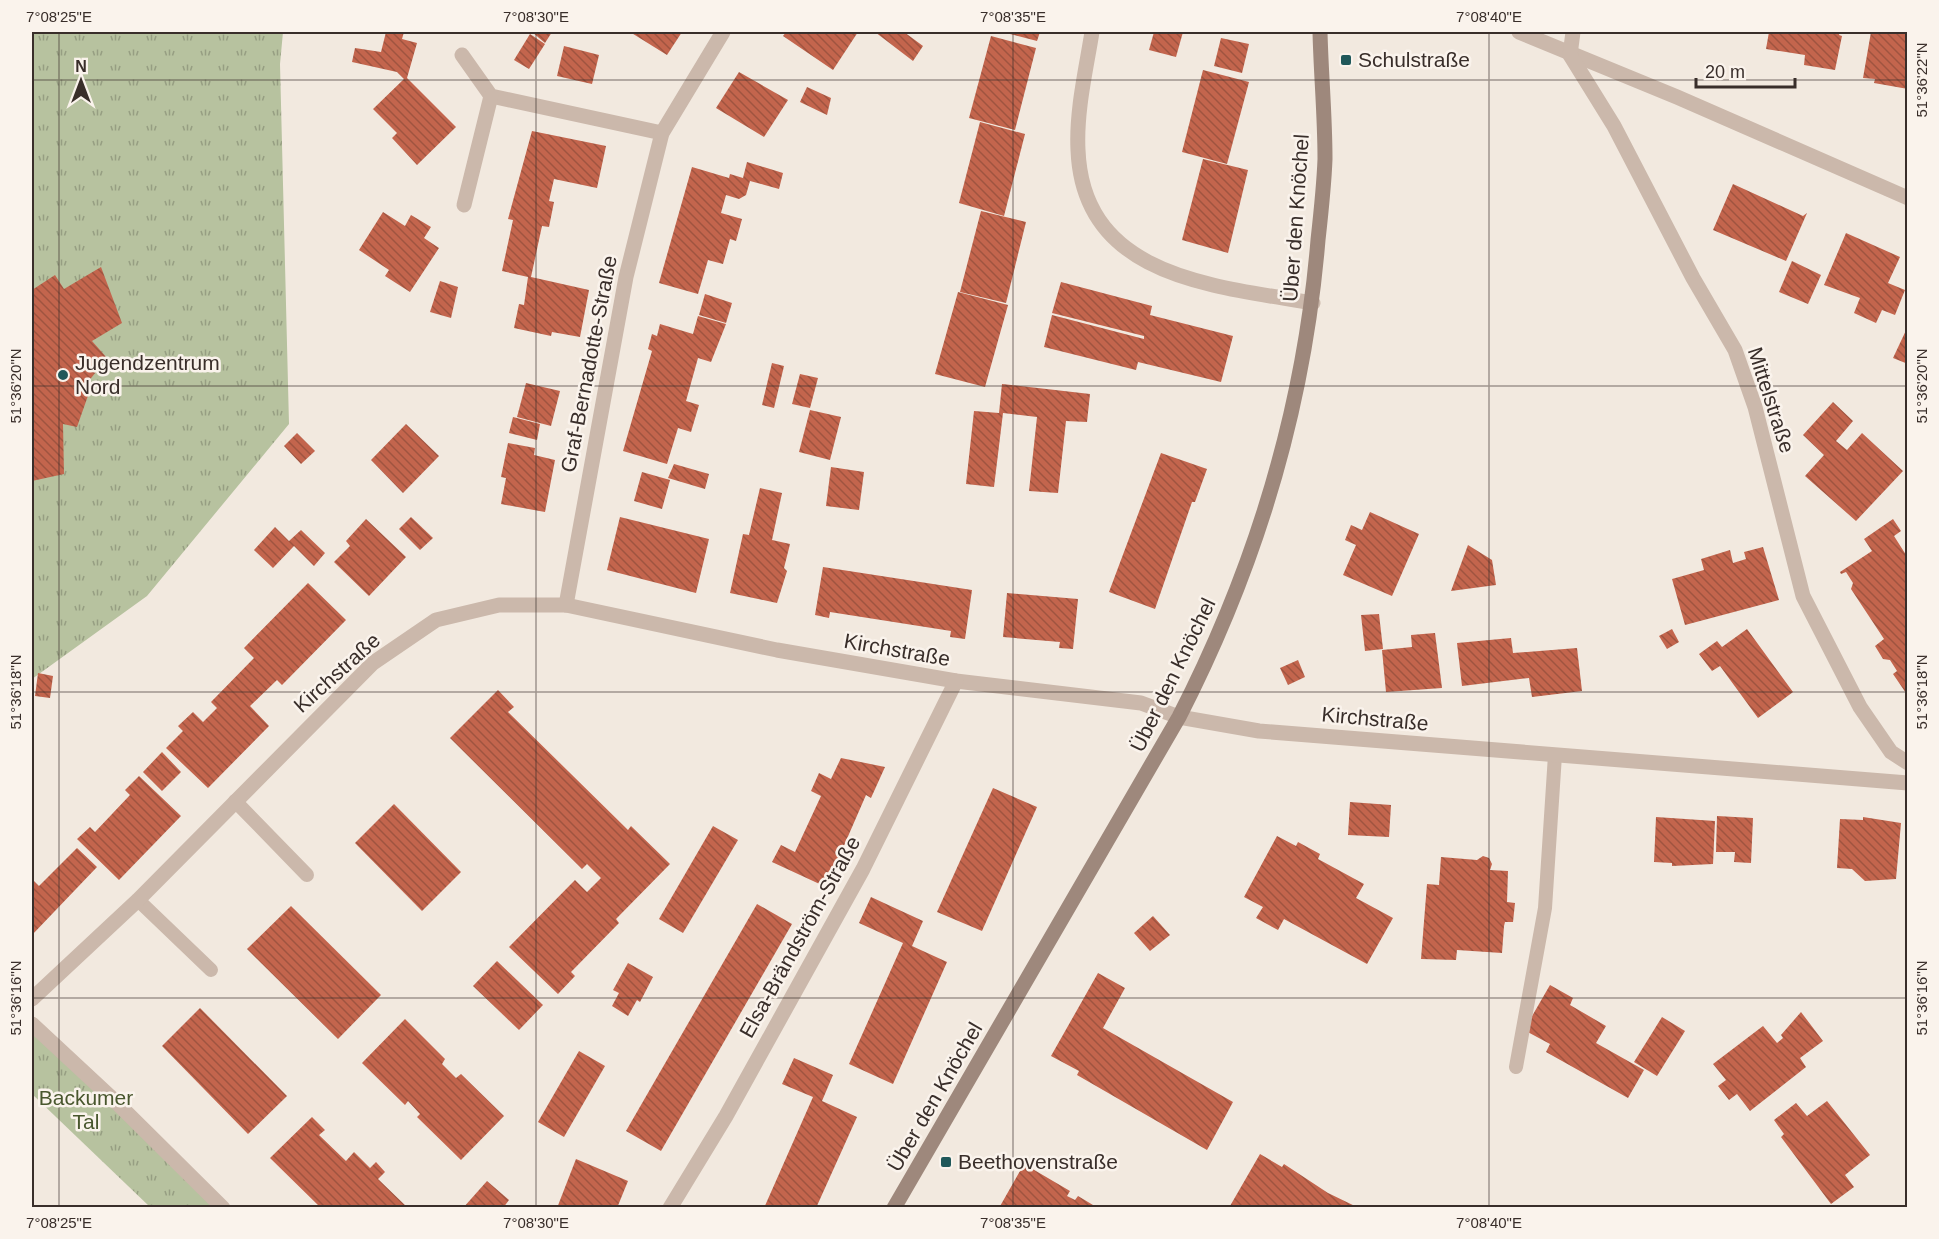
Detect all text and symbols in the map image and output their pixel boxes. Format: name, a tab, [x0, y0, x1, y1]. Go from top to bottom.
text: 7°08'25"E	[26, 8, 92, 25]
text: 7°08'30"E	[503, 8, 569, 25]
text: 7°08'35"E	[980, 8, 1046, 25]
text: 7°08'40"E	[1456, 8, 1522, 25]
text: 51°36'22"N	[1913, 42, 1930, 118]
place label: Schulstraße	[1358, 48, 1470, 71]
north arrow	[51, 51, 111, 111]
scale bar	[1696, 51, 1795, 89]
marker: Schulstraße	[1339, 53, 1353, 67]
text: N	[75, 58, 87, 75]
text: 20 m	[1705, 62, 1745, 82]
street label: Über den Knöchel	[1278, 133, 1313, 303]
street label: Graf-Bernadotte-Straße	[556, 253, 621, 474]
street label: Mittelstraße	[1744, 344, 1799, 456]
text: 51°36'20"N	[7, 348, 24, 424]
text: 51°36'20"N	[1913, 348, 1930, 424]
place label: Jugendzentrum Nord	[75, 351, 220, 398]
marker: Jugendzentrum Nord	[56, 368, 70, 382]
street label: Über den Knöchel	[1125, 594, 1220, 755]
street label: Kirchstraße	[289, 628, 384, 717]
street label: Kirchstraße	[842, 629, 952, 670]
text: 51°36'18"N	[7, 654, 24, 730]
text: 51°36'18"N	[1913, 654, 1930, 730]
street label: Kirchstraße	[1321, 702, 1430, 735]
street label: Elsa-Brändström-Straße	[735, 832, 865, 1041]
text: 51°36'16"N	[7, 960, 24, 1036]
text: 51°36'16"N	[1913, 960, 1930, 1036]
street label: Über den Knöchel	[883, 1018, 987, 1175]
park label: Backumer Tal	[39, 1086, 133, 1133]
place label: Beethovenstraße	[958, 1150, 1118, 1173]
marker: Beethovenstraße	[939, 1155, 953, 1169]
text: 7°08'25"E	[26, 1214, 92, 1231]
text: 7°08'30"E	[503, 1214, 569, 1231]
text: 7°08'35"E	[980, 1214, 1046, 1231]
text: 7°08'40"E	[1456, 1214, 1522, 1231]

